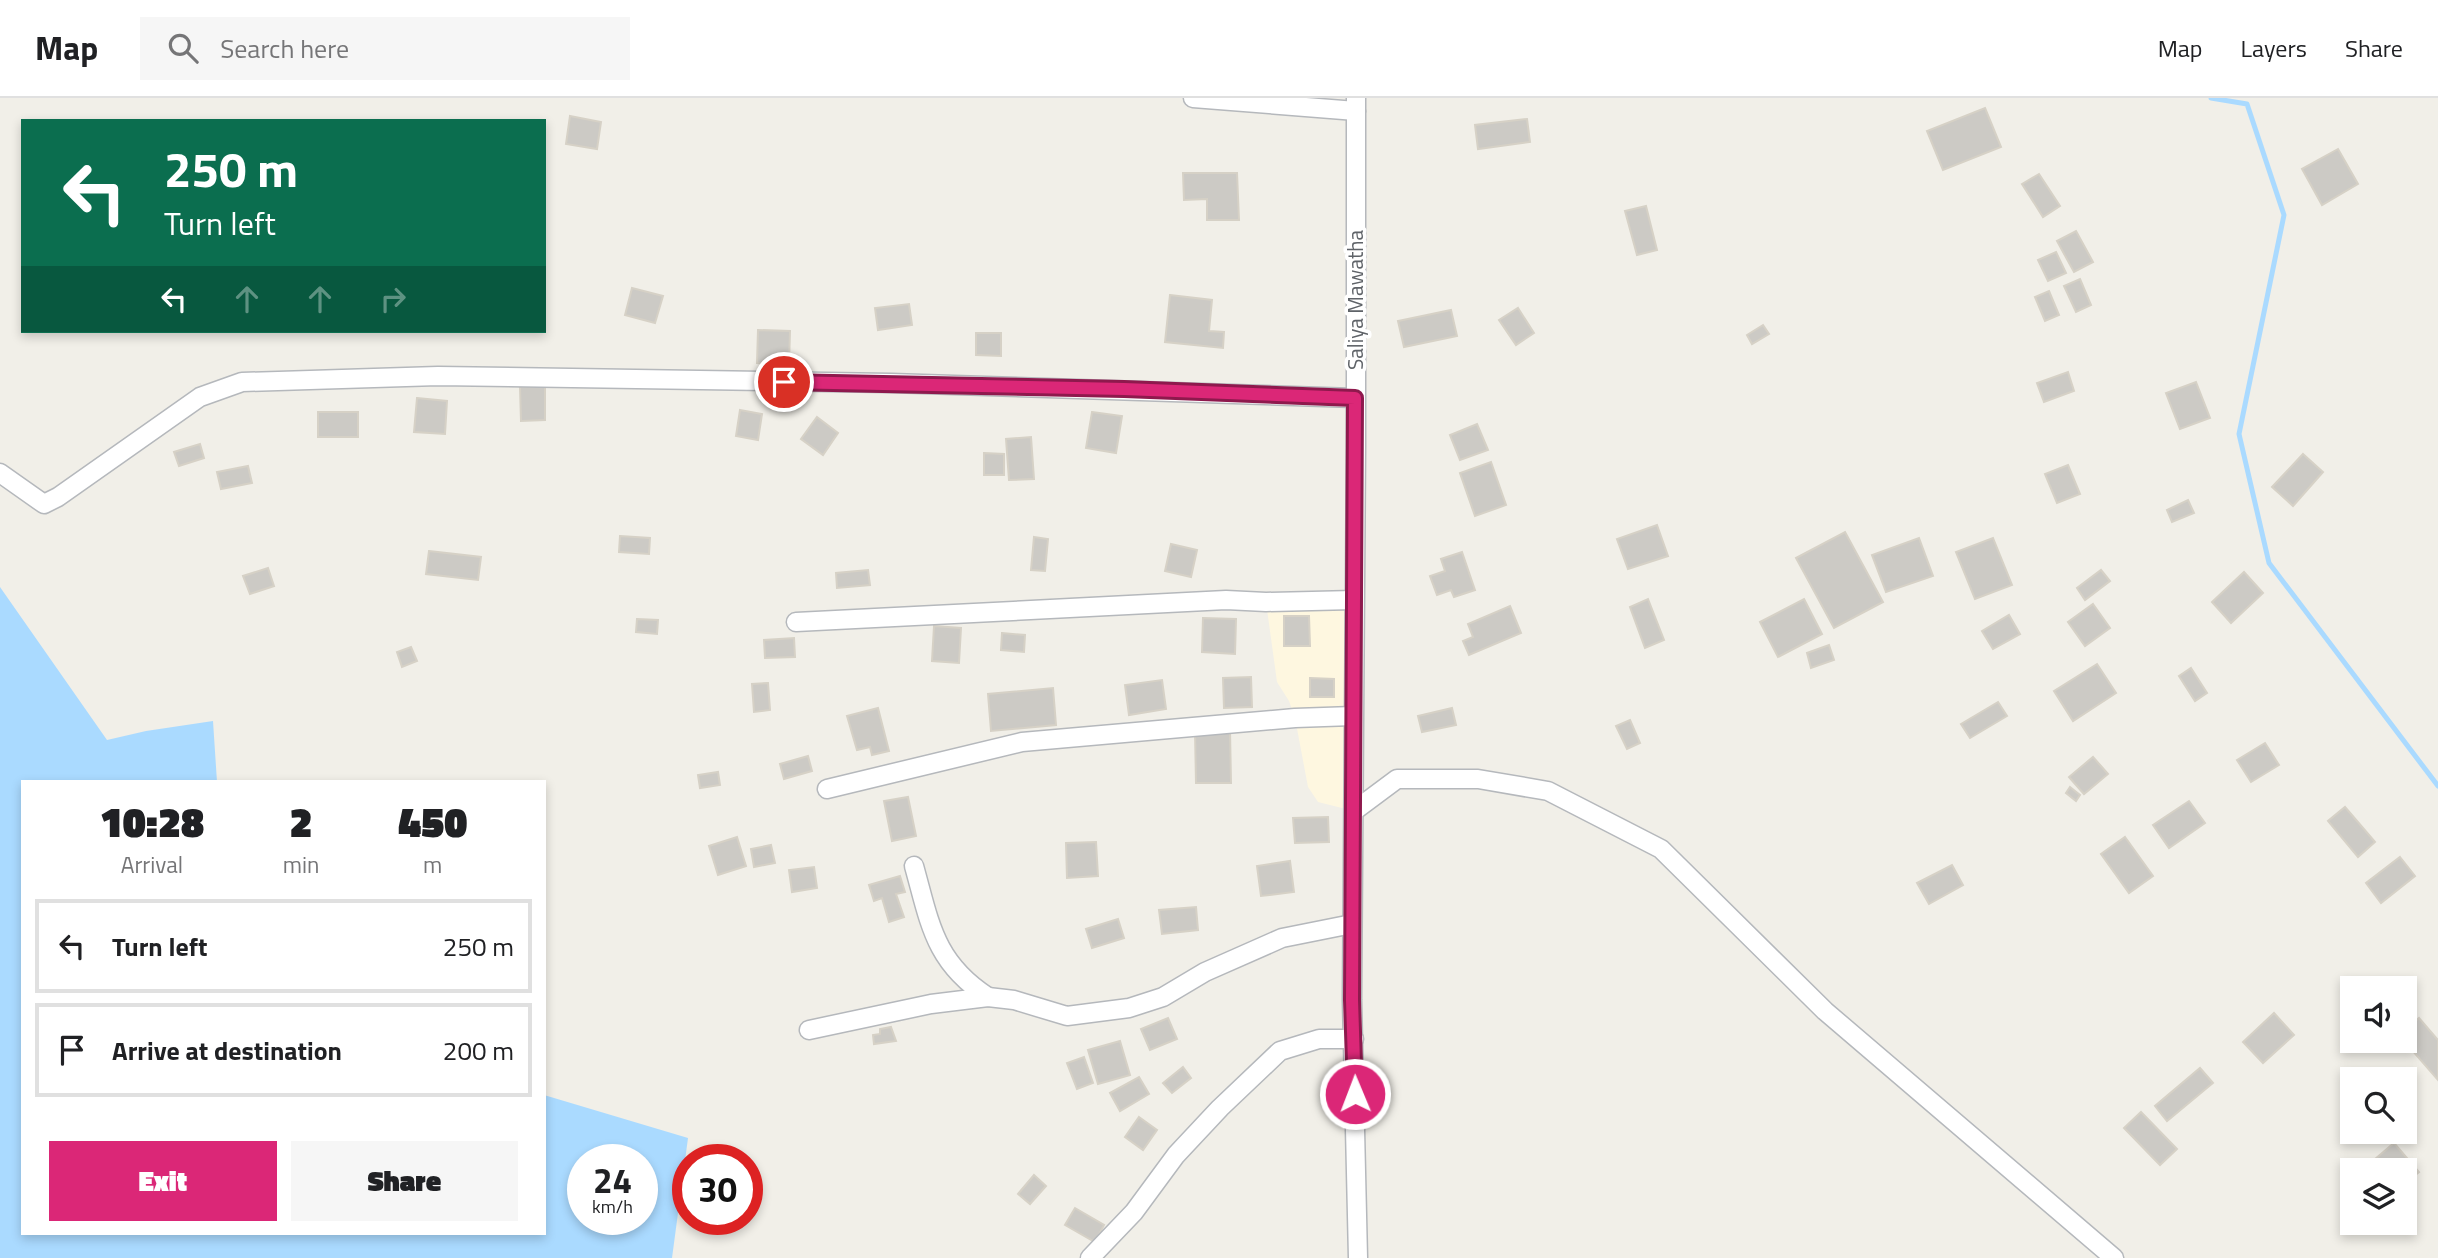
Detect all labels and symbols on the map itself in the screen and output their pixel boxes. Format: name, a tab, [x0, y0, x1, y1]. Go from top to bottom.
street label: Saliya Mawatha	[1339, 229, 1371, 370]
pin	[754, 352, 814, 412]
position arrow	[1318, 1057, 1392, 1131]
speed limit sign: 30	[672, 1144, 763, 1235]

